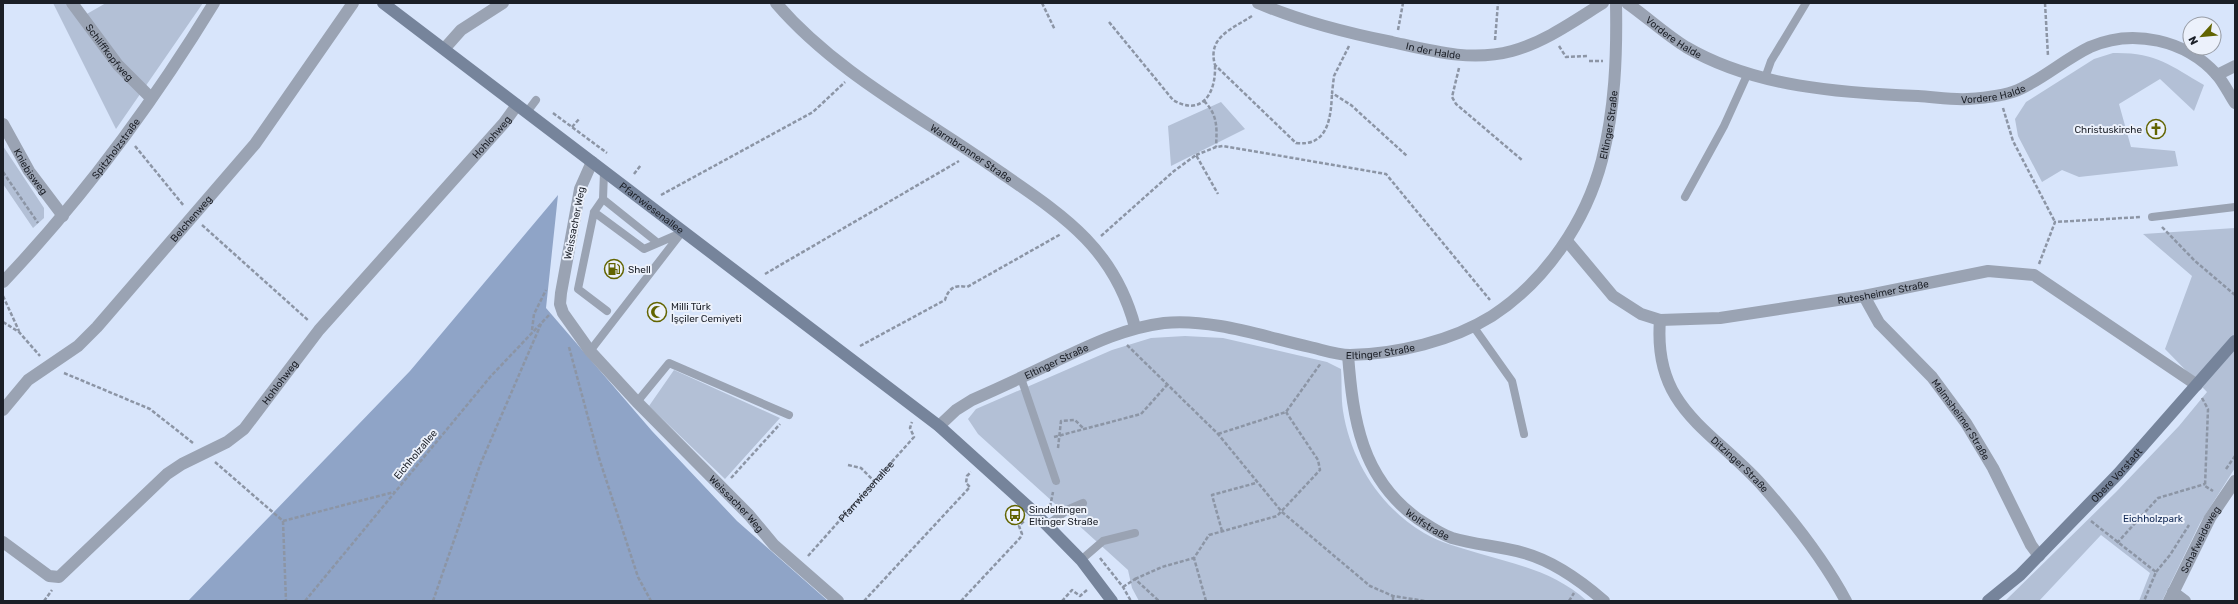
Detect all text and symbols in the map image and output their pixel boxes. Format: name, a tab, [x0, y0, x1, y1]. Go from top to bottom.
street label: Vordere Halde	[1643, 14, 1704, 62]
north arrow	[2182, 16, 2222, 56]
street label: Schliffkopfweg	[83, 22, 135, 84]
text: N	[2186, 34, 2201, 47]
street label: In der Halde	[1405, 40, 1462, 62]
street label: Vordere Halde	[1961, 82, 2028, 106]
street label: Eltinger Straße	[1597, 90, 1621, 161]
street label: Hohlohweg	[470, 114, 514, 161]
street label: Spitzholzstraße	[90, 116, 143, 181]
church icon: Christuskirche	[2145, 118, 2167, 140]
street label: Warmbronner Straße	[928, 122, 1014, 186]
place label: Christuskirche	[2074, 124, 2142, 136]
street label: Kniebisweg	[11, 147, 50, 197]
street label: Pfarrwiesenallee	[617, 180, 686, 237]
street label: Weissacher Weg	[562, 186, 588, 261]
street label: Belchenweg	[168, 193, 215, 245]
fuel station icon: Shell	[603, 258, 625, 280]
place label: Shell	[628, 264, 651, 276]
street label: Rutesheimer Straße	[1837, 278, 1930, 307]
mosque icon: Milli Türk İşçiler Cemiyeti	[646, 301, 668, 323]
place label: Milli Türk İşçiler Cemiyeti	[671, 301, 742, 325]
street label: Eltinger Straße	[1023, 342, 1091, 382]
street label: Eltinger Straße	[1346, 342, 1417, 362]
street label: Hohlohweg	[260, 358, 301, 407]
street label: Malmsheimer Straße	[1929, 377, 1992, 463]
street label: Eichholzallee	[392, 427, 440, 482]
street label: Ditzinger Straße	[1708, 434, 1771, 496]
street label: Obere Vorstadt	[2089, 446, 2145, 505]
street label: Pfarrwiesenallee	[836, 458, 897, 525]
street label: Weissacher Weg	[706, 473, 766, 535]
bus stop icon: Sindelfingen Eltinger Straße	[1004, 504, 1026, 526]
place label: Sindelfingen Eltinger Straße	[1029, 504, 1099, 528]
street label: Schafweideweg	[2179, 504, 2223, 575]
street label: Wolfstraße	[1403, 507, 1451, 543]
park label: Eichholzpark	[2123, 513, 2184, 525]

